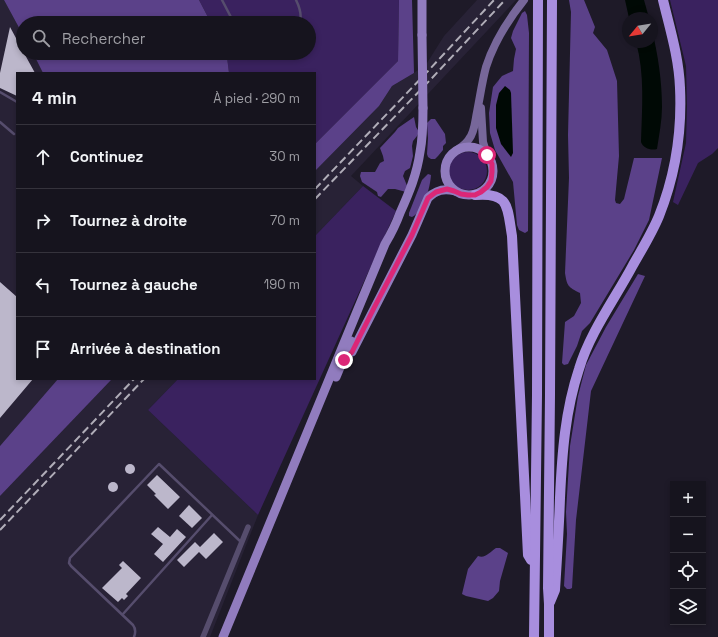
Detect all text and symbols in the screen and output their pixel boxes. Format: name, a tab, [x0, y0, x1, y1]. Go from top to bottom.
north arrow	[622, 12, 658, 48]
search box	[16, 16, 316, 60]
icon: search	[30, 27, 52, 49]
text: Rechercher	[62, 29, 145, 48]
text: 4 min	[32, 87, 77, 109]
text: À pied · 290 m	[213, 90, 300, 107]
icon: ahead	[32, 146, 54, 168]
route start	[478, 146, 496, 164]
text: Continuez	[70, 147, 143, 166]
text: 30 m	[269, 148, 300, 165]
icon: right	[32, 210, 54, 232]
text: Tournez à droite	[70, 211, 187, 230]
text: 70 m	[270, 212, 300, 229]
icon: left	[32, 274, 54, 296]
text: Tournez à gauche	[70, 275, 198, 294]
text: 190 m	[264, 276, 300, 293]
icon: arrive	[32, 338, 54, 360]
text: Arrivée à destination	[70, 339, 220, 358]
route end	[335, 351, 353, 369]
map controls	[670, 481, 706, 625]
button: +	[670, 481, 706, 517]
button: −	[670, 517, 706, 553]
button: locate	[670, 553, 706, 589]
button: layers	[670, 589, 706, 625]

